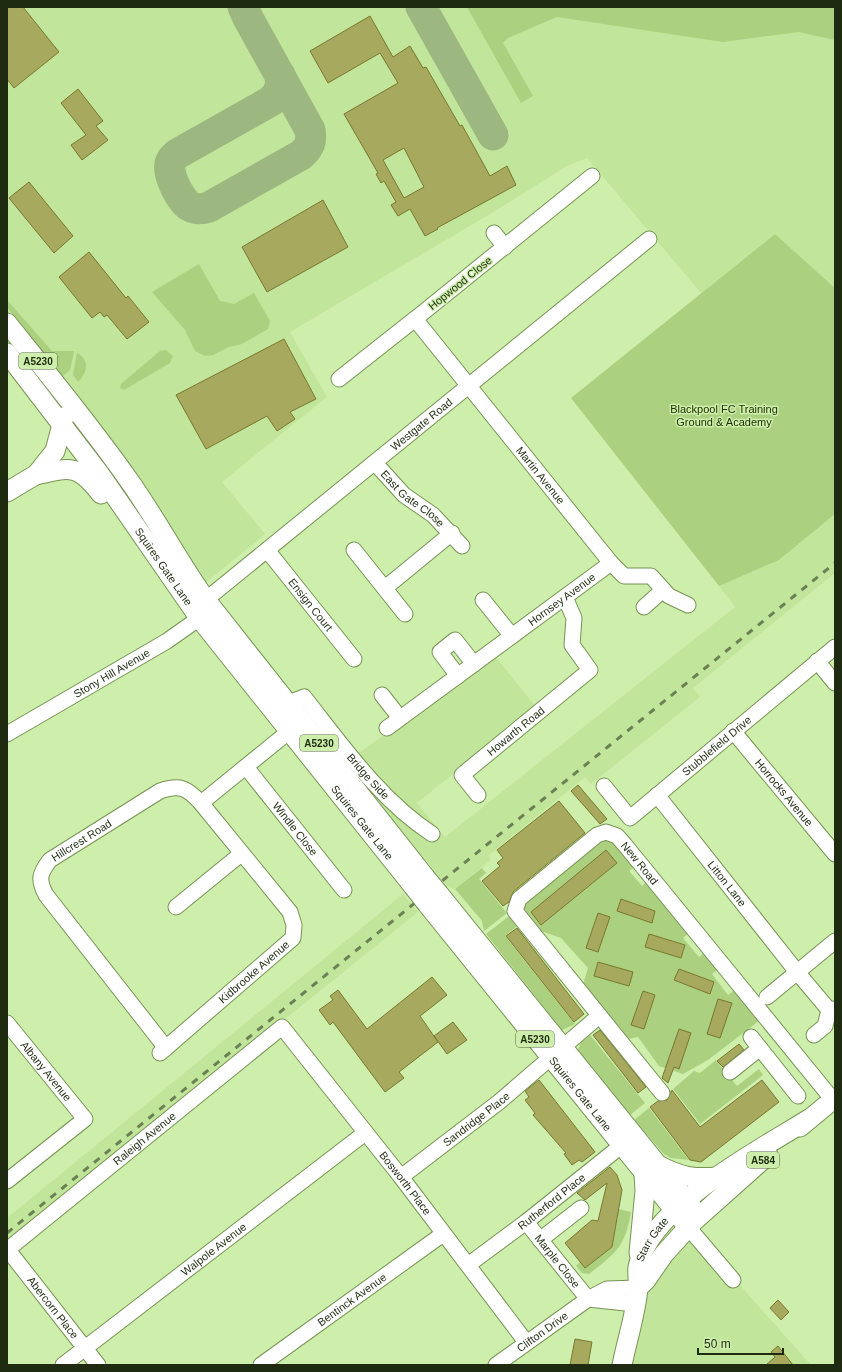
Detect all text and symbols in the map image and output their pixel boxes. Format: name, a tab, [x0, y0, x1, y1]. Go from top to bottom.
street label: Hopwood Close	[426, 254, 494, 312]
road number: A5230	[19, 353, 57, 369]
street label: Westgate Road	[388, 396, 455, 453]
park label: Blackpool FC Training Ground & Academy	[670, 403, 778, 428]
street label: Martin Avenue	[514, 444, 567, 506]
street label: East Gate Close	[379, 468, 447, 529]
street label: Squires Gate Lane	[133, 525, 195, 608]
street label: Hornsey Avenue	[526, 571, 598, 628]
street label: Ensign Court	[286, 576, 335, 633]
street label: Stony Hill Avenue	[71, 646, 152, 700]
street label: Howarth Road	[485, 704, 547, 758]
street label: Stubblefield Drive	[680, 714, 754, 778]
road number: A5230	[300, 735, 338, 751]
street label: Bridge Side	[345, 751, 392, 802]
street label: Horrocks Avenue	[753, 757, 815, 829]
street label: Squires Gate Lane	[329, 783, 396, 862]
street label: Windle Close	[270, 800, 320, 858]
street label: Hillcrest Road	[49, 817, 114, 864]
street label: New Road	[619, 839, 661, 887]
street label: Litton Lane	[705, 859, 749, 909]
street label: Kidbrooke Avenue	[216, 938, 291, 1006]
road number: A5230	[516, 1031, 554, 1047]
street label: Albany Avenue	[18, 1039, 74, 1103]
street label: Squires Gate Lane	[547, 1054, 614, 1133]
street label: Sandridge Place	[441, 1090, 512, 1149]
street label: Raleigh Avenue	[111, 1110, 178, 1167]
street label: Bosworth Place	[377, 1149, 433, 1217]
road number: A584	[747, 1152, 779, 1168]
street label: Rutherford Place	[516, 1171, 588, 1232]
street label: Starr Gate	[634, 1215, 671, 1263]
street label: Walpole Avenue	[179, 1220, 249, 1278]
street label: Marple Close	[532, 1232, 582, 1290]
street label: Bentinck Avenue	[315, 1271, 389, 1328]
street label: Abercorn Place	[25, 1274, 81, 1341]
street label: Clifton Drive	[514, 1309, 570, 1354]
scale bar	[698, 1330, 783, 1356]
text: 50 m	[704, 1337, 731, 1351]

